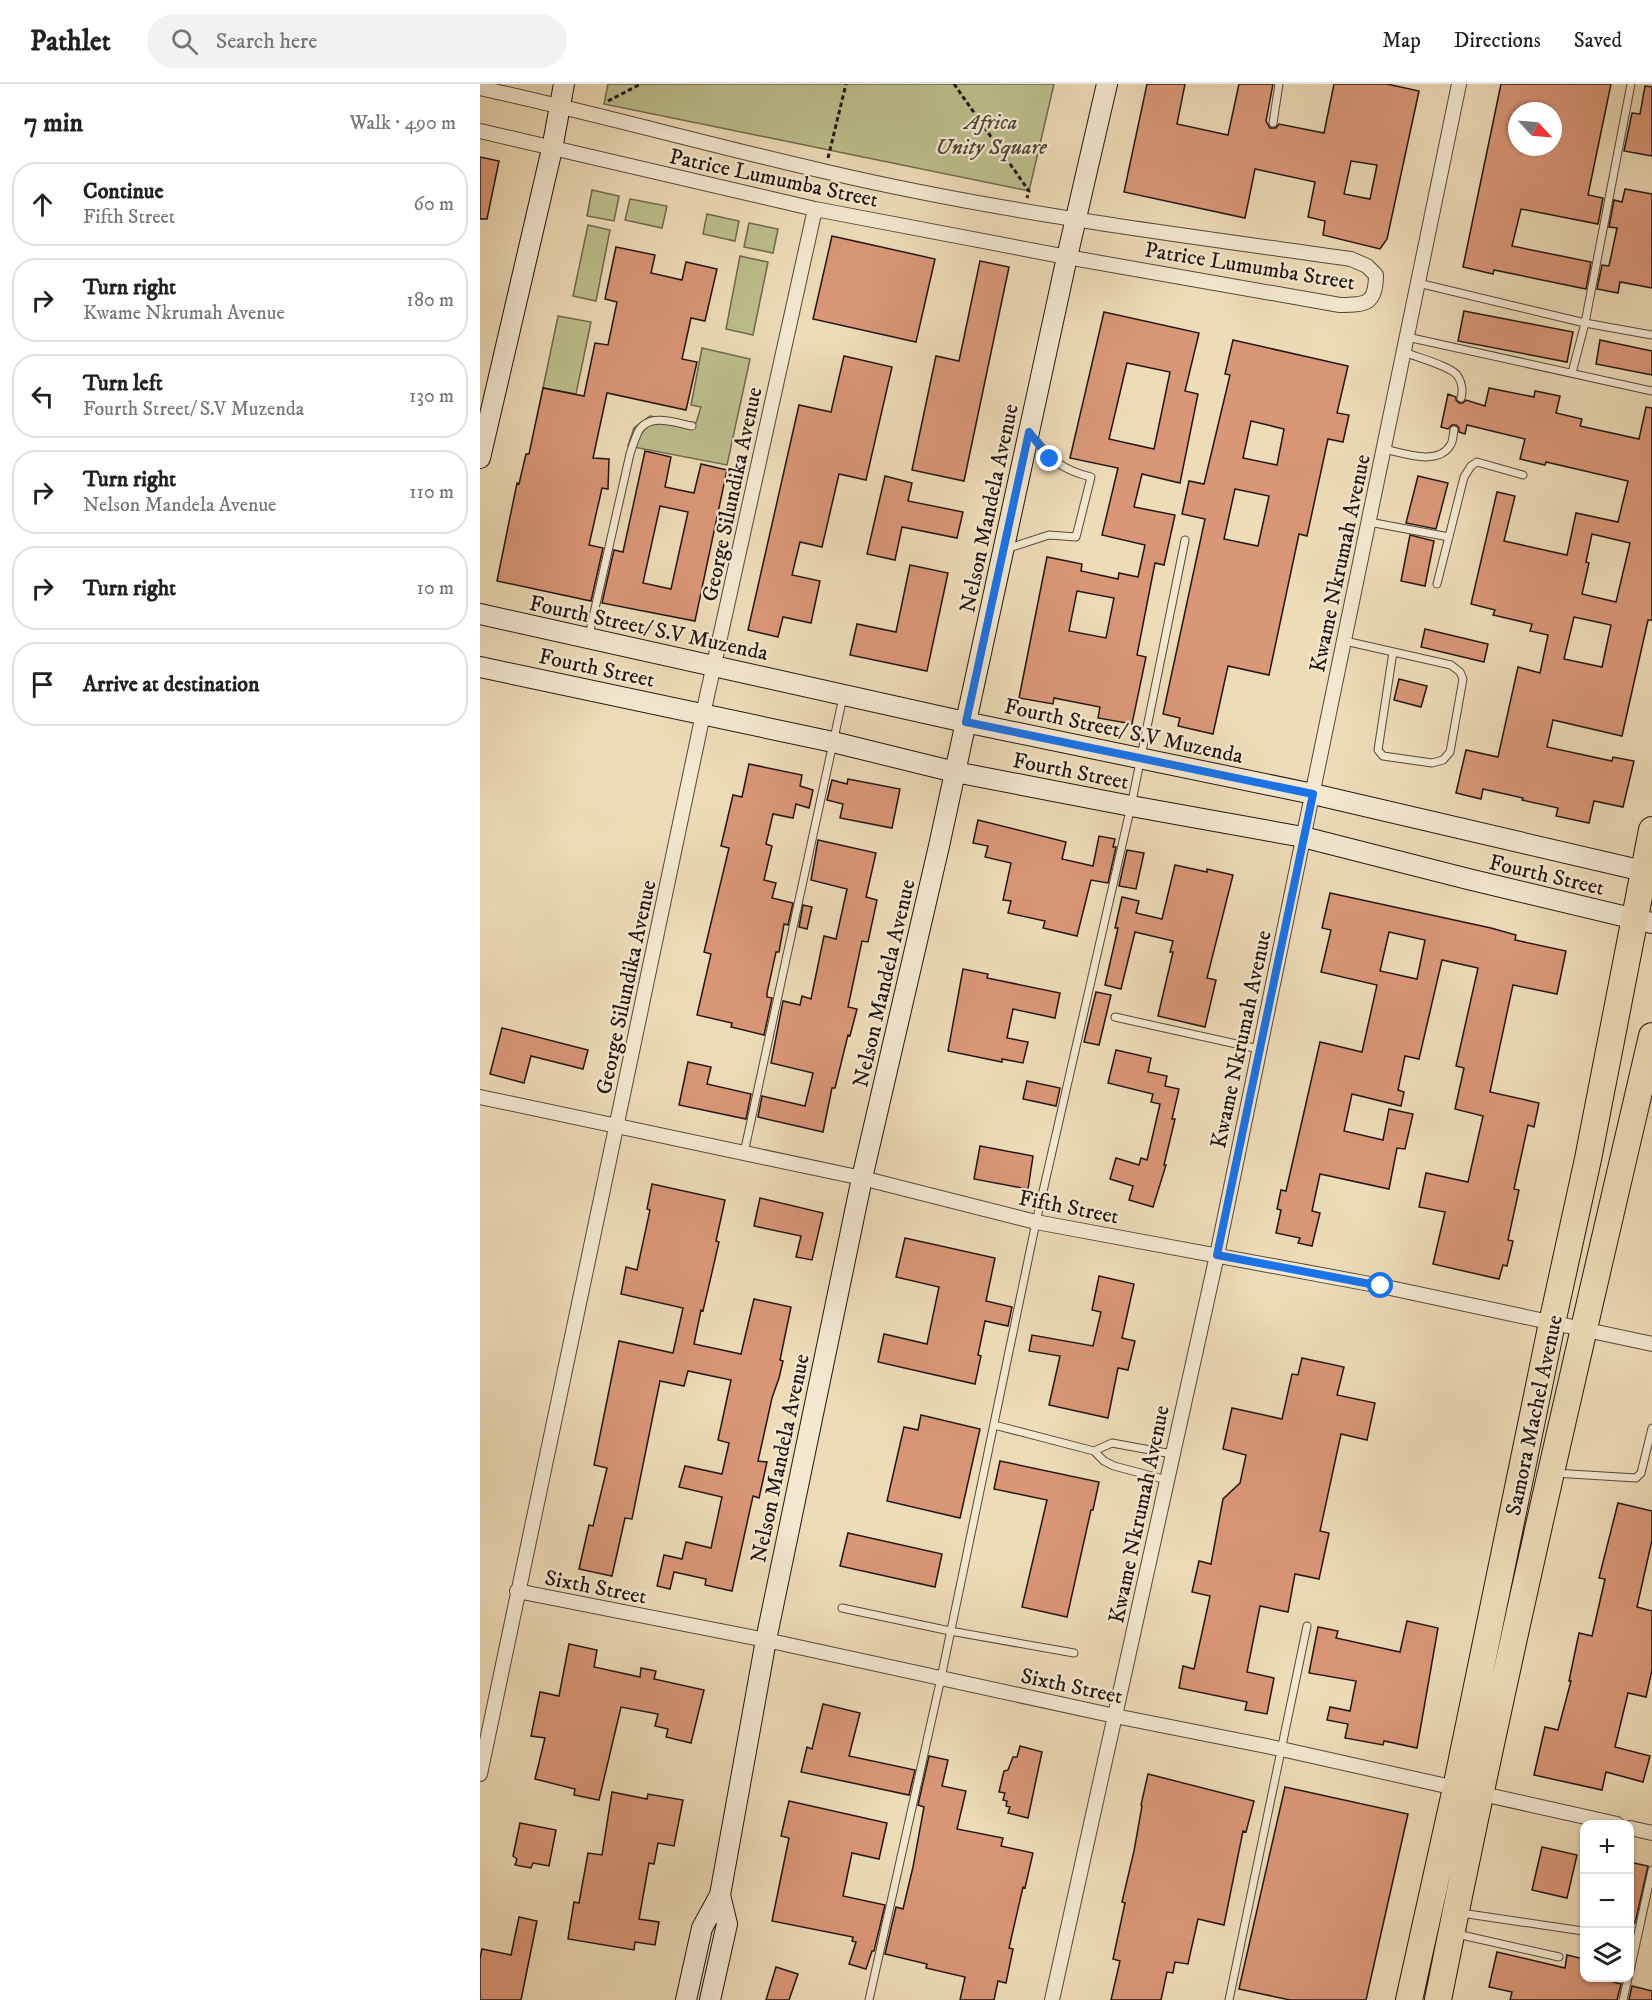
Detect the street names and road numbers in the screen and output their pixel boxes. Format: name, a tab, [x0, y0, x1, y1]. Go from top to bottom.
street label: Patrice Lumumba Street	[667, 143, 881, 214]
street label: Patrice Lumumba Street	[1143, 237, 1357, 296]
street label: George Silundika Avenue	[697, 385, 768, 604]
street label: Nelson Mandela Avenue	[954, 401, 1025, 615]
street label: Kwame Nkrumah Avenue	[1304, 452, 1377, 675]
street label: Fourth Street/ S.V Muzenda	[527, 590, 771, 667]
street label: Fourth Street	[536, 643, 657, 694]
street label: Fourth Street/ S.V Muzenda	[1002, 693, 1246, 770]
street label: Fourth Street	[1010, 747, 1131, 796]
street label: Fourth Street	[1486, 849, 1607, 902]
street label: Nelson Mandela Avenue	[847, 877, 922, 1090]
street label: George Silundika Avenue	[591, 878, 662, 1097]
street label: Kwame Nkrumah Avenue	[1205, 928, 1278, 1151]
street label: Fifth Street	[1016, 1185, 1121, 1230]
street label: Samora Machel Avenue	[1500, 1313, 1569, 1518]
street label: Nelson Mandela Avenue	[745, 1351, 816, 1565]
street label: Kwame Nkrumah Avenue	[1103, 1403, 1176, 1626]
street label: Sixth Street	[542, 1564, 649, 1611]
street label: Sixth Street	[1018, 1663, 1125, 1710]

